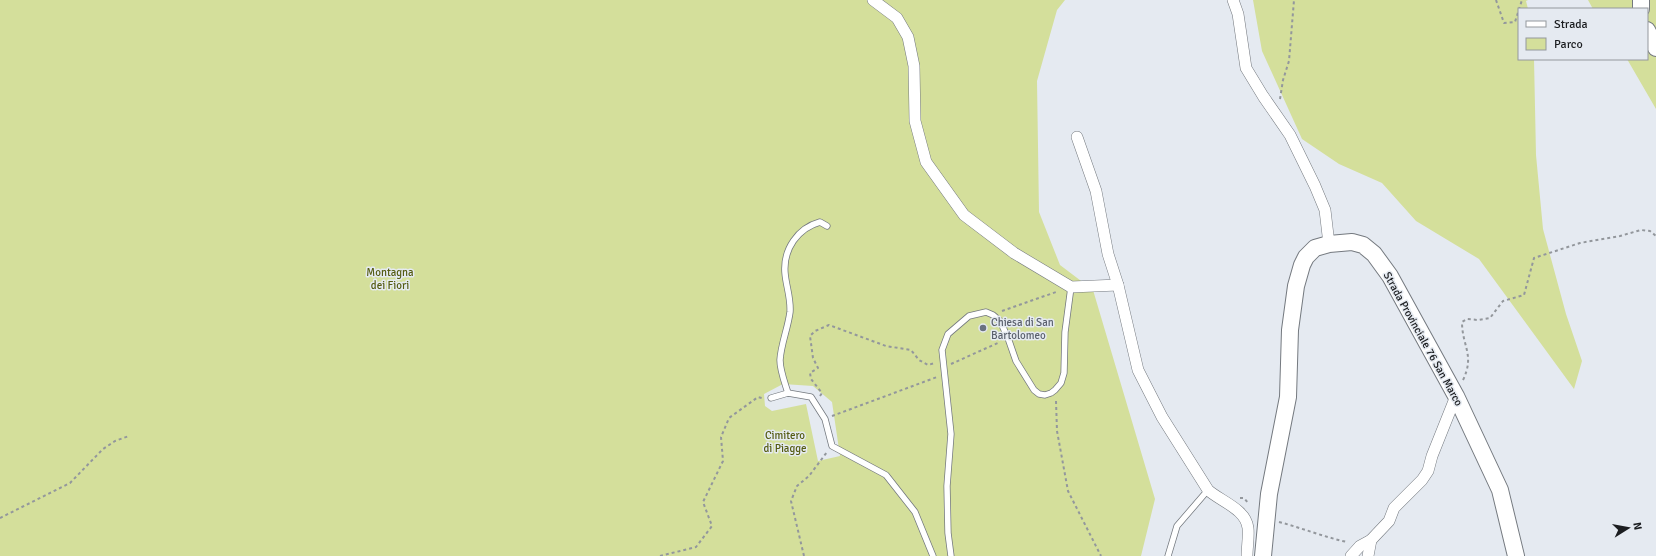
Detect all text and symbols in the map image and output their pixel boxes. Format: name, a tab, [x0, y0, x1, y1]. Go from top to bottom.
legend	[1518, 8, 1648, 60]
text: Strada	[1554, 17, 1588, 32]
text: Parco	[1554, 37, 1583, 52]
park label: Montagna dei Fiori	[366, 266, 414, 292]
street label: Strada Provinciale 76 San Marco	[1381, 270, 1465, 408]
place label: Chiesa di San Bartolomeo	[991, 316, 1054, 342]
marker: Chiesa di San Bartolomeo	[978, 323, 988, 333]
park label: Cimitero di Piagge	[763, 429, 807, 455]
north arrow	[1608, 508, 1648, 548]
text: N	[1630, 521, 1644, 531]

